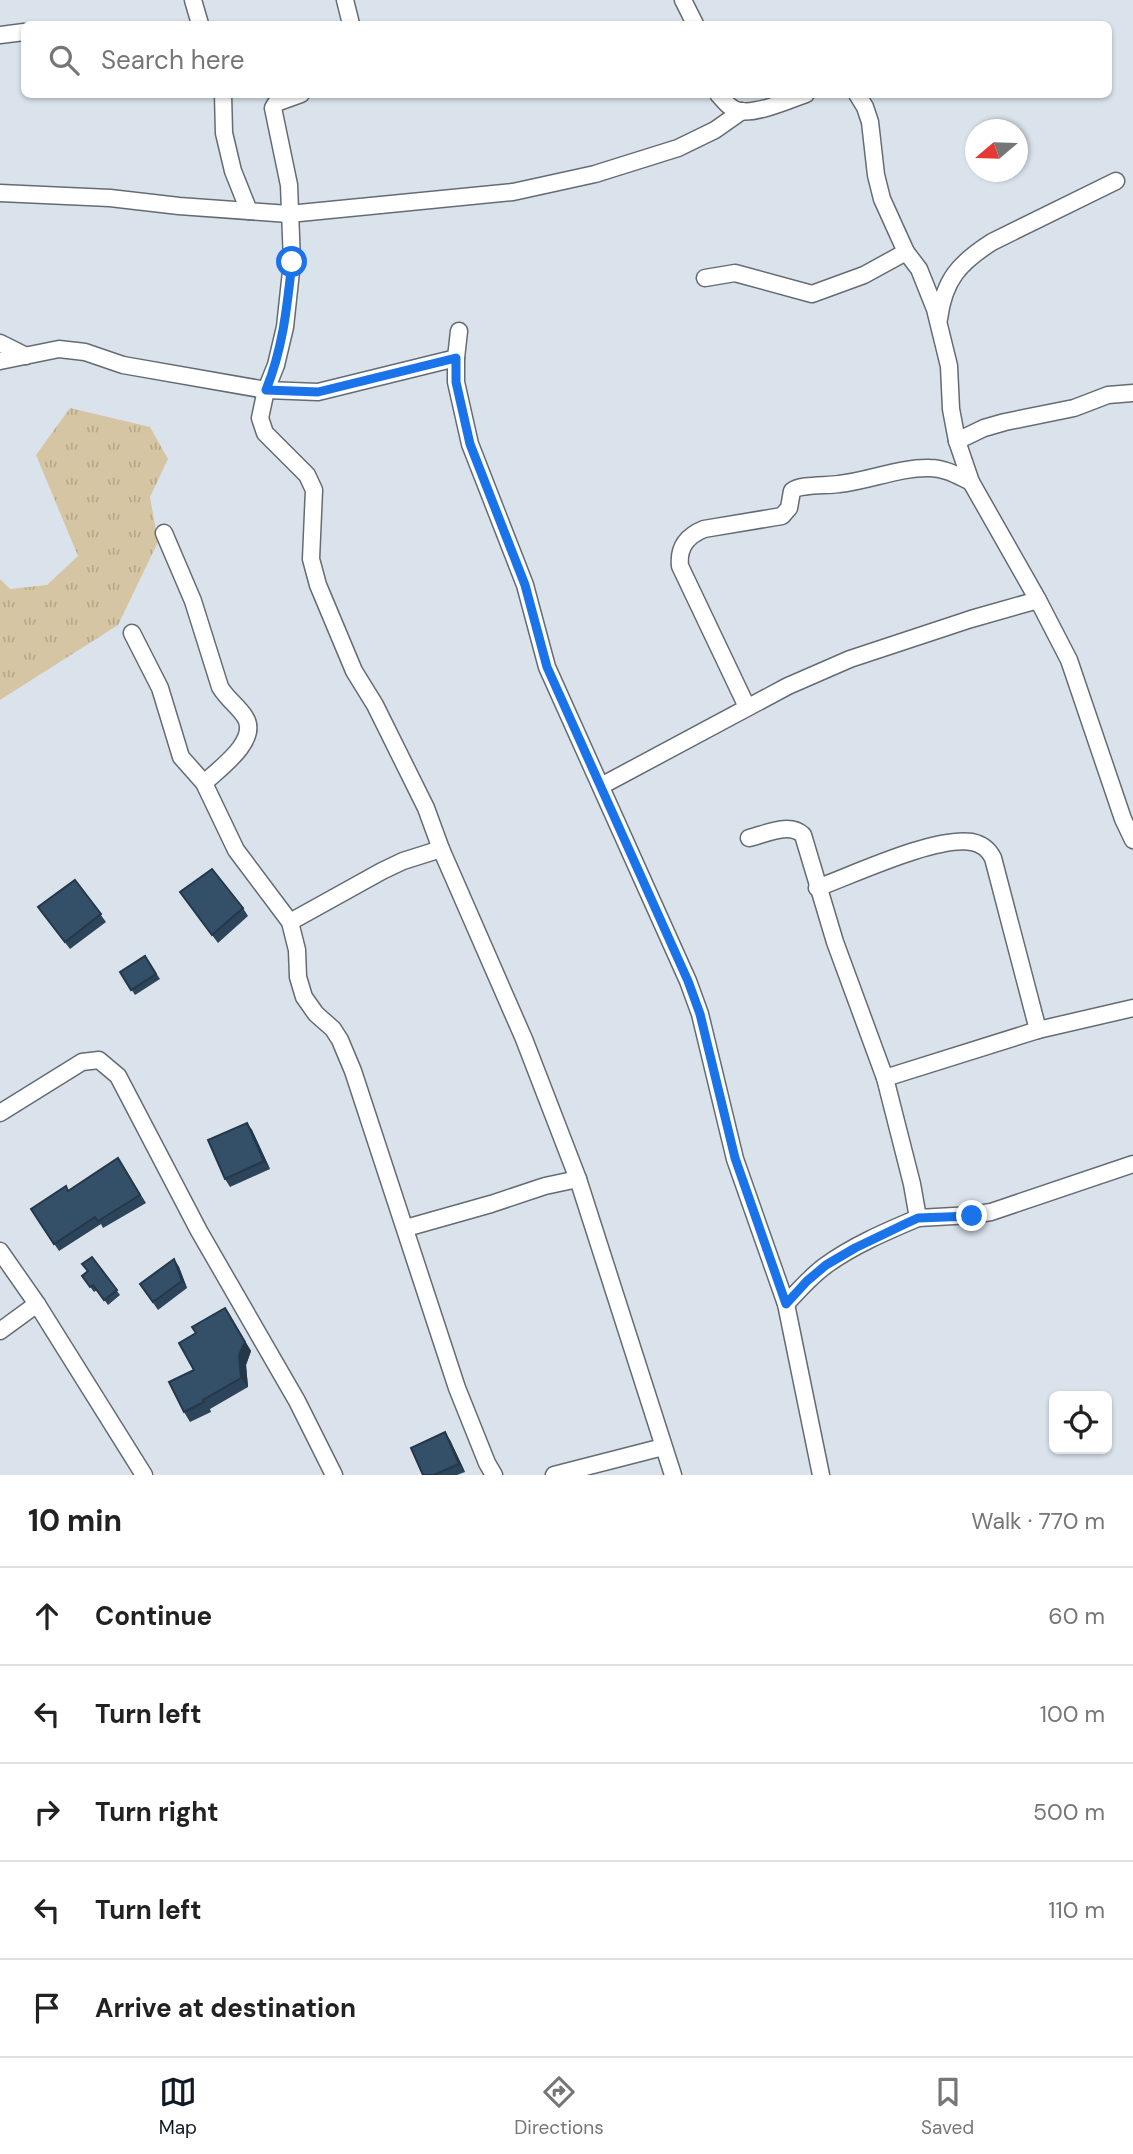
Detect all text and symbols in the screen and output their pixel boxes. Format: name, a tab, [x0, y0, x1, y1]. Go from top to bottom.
search box	[21, 21, 1112, 98]
icon: search	[45, 41, 83, 79]
text: Search here	[101, 43, 244, 77]
north arrow	[965, 119, 1028, 182]
route start	[276, 246, 307, 277]
route end	[956, 1200, 987, 1231]
map controls	[1049, 1391, 1112, 1454]
button: locate	[1049, 1391, 1112, 1454]
text: 10 min	[28, 1501, 122, 1540]
text: Walk · 770 m	[971, 1506, 1105, 1536]
icon: ahead	[28, 1597, 66, 1635]
text: Continue	[95, 1599, 212, 1633]
text: 60 m	[1048, 1601, 1105, 1631]
icon: left	[28, 1695, 66, 1733]
text: Turn left	[95, 1697, 202, 1731]
text: 100 m	[1040, 1699, 1105, 1729]
icon: right	[28, 1793, 66, 1831]
text: Turn right	[95, 1795, 219, 1829]
text: 500 m	[1033, 1797, 1105, 1827]
icon: left	[28, 1891, 66, 1929]
text: Turn left	[95, 1893, 202, 1927]
text: 110 m	[1048, 1895, 1105, 1925]
icon: arrive	[28, 1989, 66, 2027]
text: Arrive at destination	[95, 1991, 356, 2025]
tab: Map	[159, 2073, 197, 2140]
tab: Directions	[514, 2073, 604, 2140]
tab: Saved	[921, 2073, 974, 2140]

